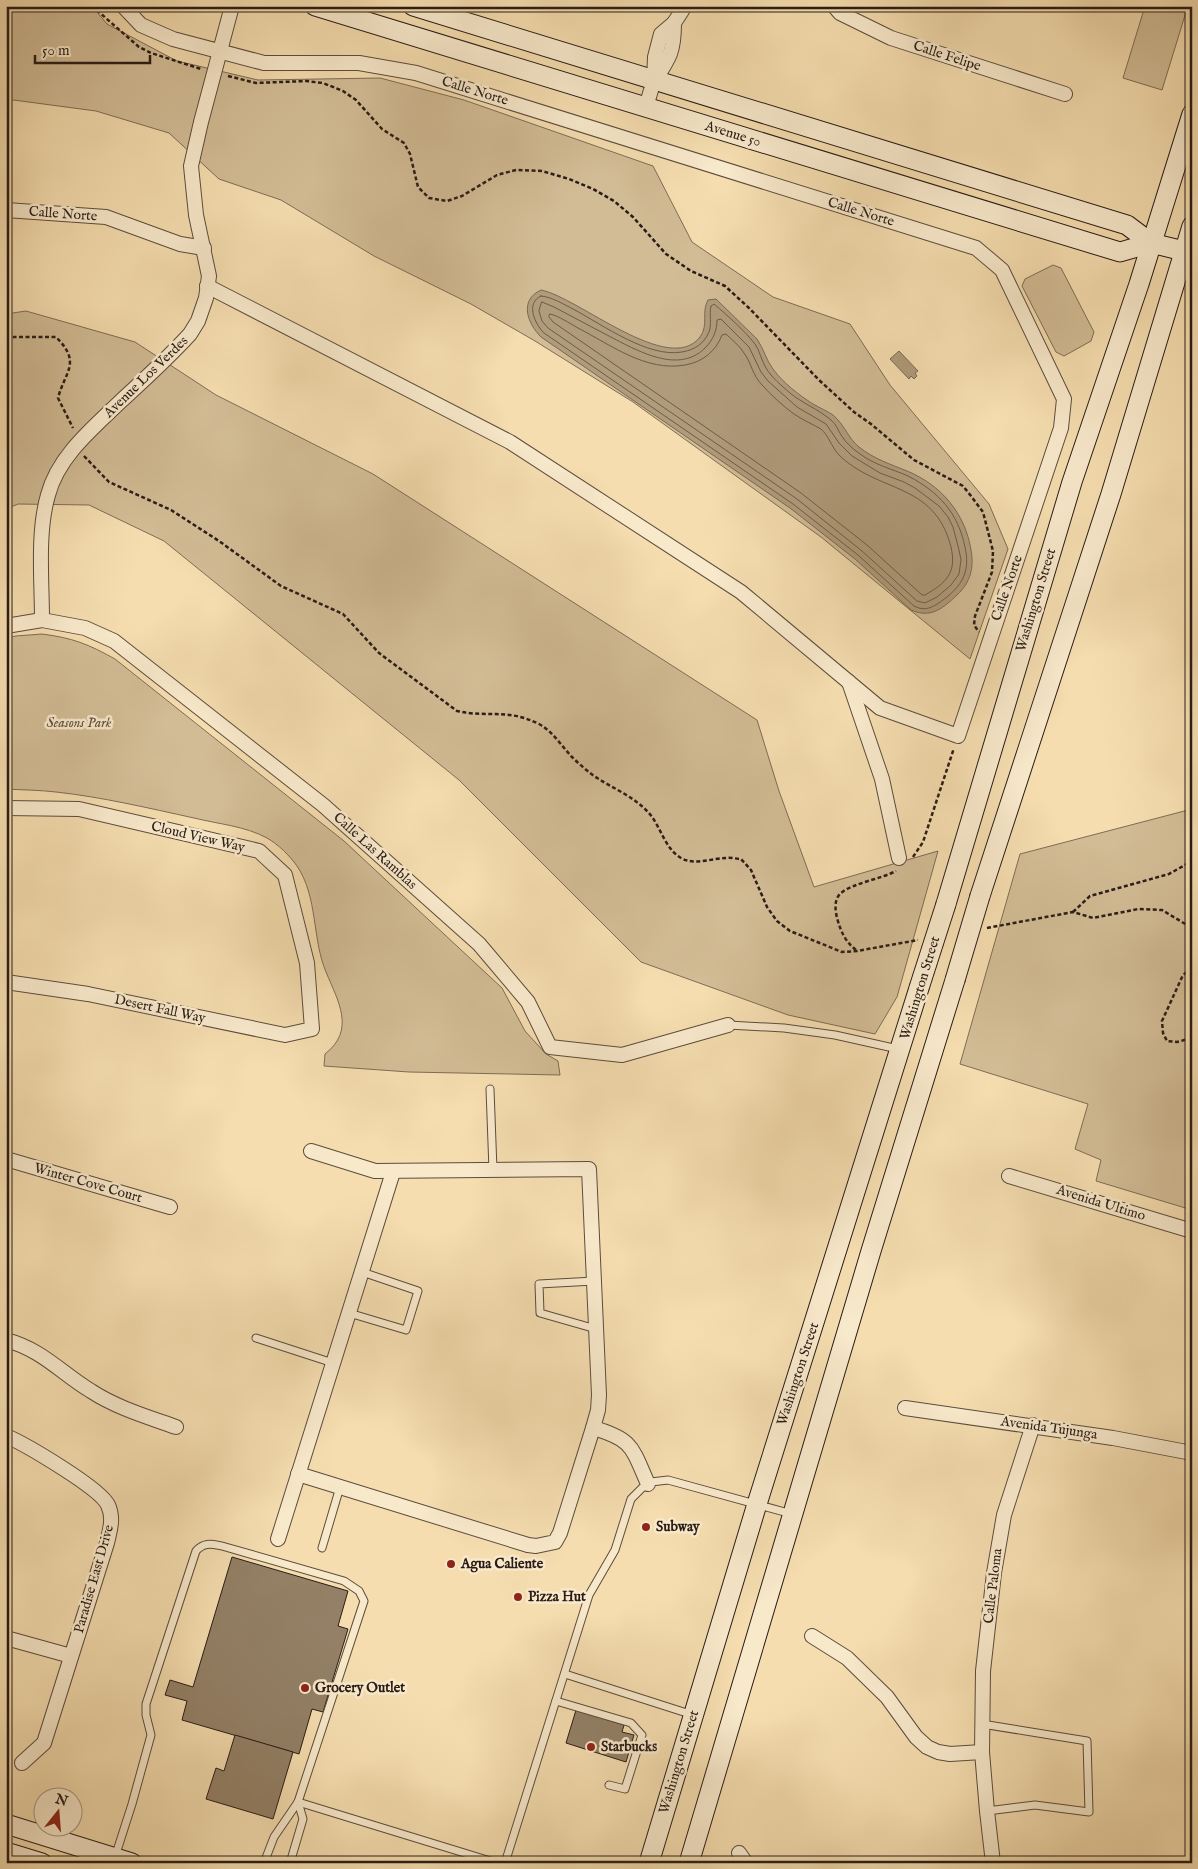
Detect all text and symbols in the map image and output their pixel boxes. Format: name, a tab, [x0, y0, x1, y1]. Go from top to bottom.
scale bar	[35, 32, 150, 64]
street label: Calle Felipe	[911, 37, 984, 76]
text: 50 m	[42, 41, 70, 60]
street label: Calle Norte	[439, 72, 511, 110]
street label: Avenue 50	[702, 117, 763, 151]
street label: Calle Norte	[825, 193, 897, 231]
street label: Calle Norte	[28, 203, 98, 225]
street label: Avenue Los Verdes	[99, 332, 192, 422]
street label: Washington Street	[1012, 546, 1060, 654]
street label: Calle Norte	[987, 552, 1027, 623]
park label: Seasons Park	[47, 714, 112, 732]
street label: Calle Las Ramblas	[329, 809, 421, 893]
street label: Cloud View Way	[149, 817, 247, 857]
street label: Washington Street	[896, 934, 944, 1042]
street label: Desert Fall Way	[113, 991, 207, 1027]
street label: Winter Cove Court	[32, 1159, 144, 1207]
street label: Avenida Ultimo	[1053, 1181, 1148, 1225]
street label: Washington Street	[773, 1320, 823, 1428]
street label: Avenida Tujunga	[999, 1412, 1099, 1444]
place label: Subway	[656, 1518, 701, 1536]
marker: Subway	[640, 1521, 652, 1533]
street label: Paradise East Drive	[70, 1522, 118, 1635]
street label: Calle Paloma	[979, 1547, 1007, 1624]
place label: Agua Caliente	[460, 1555, 544, 1573]
marker: Agua Caliente	[445, 1558, 457, 1570]
place label: Pizza Hut	[528, 1588, 586, 1606]
marker: Pizza Hut	[512, 1591, 524, 1603]
place label: Grocery Outlet	[315, 1679, 405, 1697]
marker: Grocery Outlet	[299, 1682, 311, 1694]
street label: Washington Street	[655, 1708, 703, 1816]
place label: Starbucks	[601, 1738, 657, 1756]
marker: Starbucks	[585, 1741, 597, 1753]
north arrow	[32, 1786, 82, 1836]
text: N	[52, 1790, 70, 1811]

